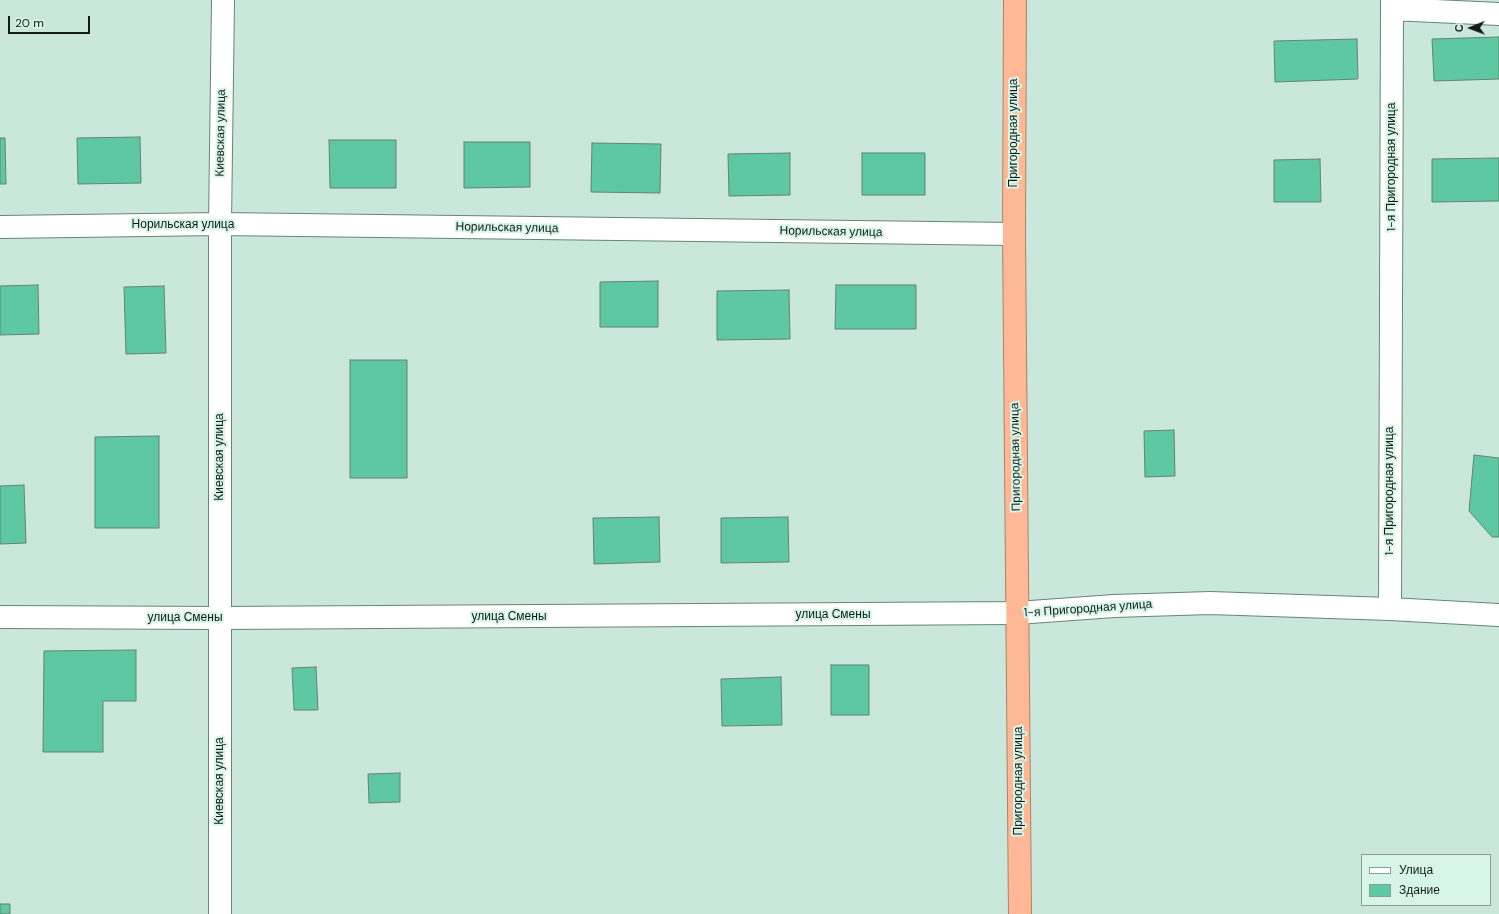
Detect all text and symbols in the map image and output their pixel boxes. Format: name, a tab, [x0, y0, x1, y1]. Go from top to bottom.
scale bar	[10, 8, 92, 34]
north arrow	[1451, 8, 1491, 48]
text: 20 m	[15, 15, 44, 31]
text: С	[1452, 24, 1466, 32]
street label: Пригородная улица	[1007, 79, 1021, 187]
street label: Киевская улица	[213, 89, 229, 177]
street label: 1-я Пригородная улица	[1385, 103, 1399, 231]
street label: Норильская улица	[132, 218, 234, 232]
street label: Норильская улица	[455, 220, 559, 236]
street label: Норильская улица	[779, 224, 883, 240]
street label: Пригородная улица	[1008, 402, 1024, 512]
street label: Киевская улица	[213, 413, 227, 501]
street label: 1-я Пригородная улица	[1383, 427, 1397, 555]
street label: 1-я Пригородная улица	[1023, 597, 1153, 621]
street label: улица Смены	[795, 608, 871, 622]
street label: улица Смены	[471, 610, 547, 624]
street label: улица Смены	[147, 611, 223, 625]
street label: Пригородная улица	[1012, 727, 1026, 835]
street label: Киевская улица	[213, 737, 227, 825]
legend	[1361, 854, 1491, 906]
text: Улица	[1399, 862, 1433, 878]
text: Здание	[1399, 882, 1440, 898]

